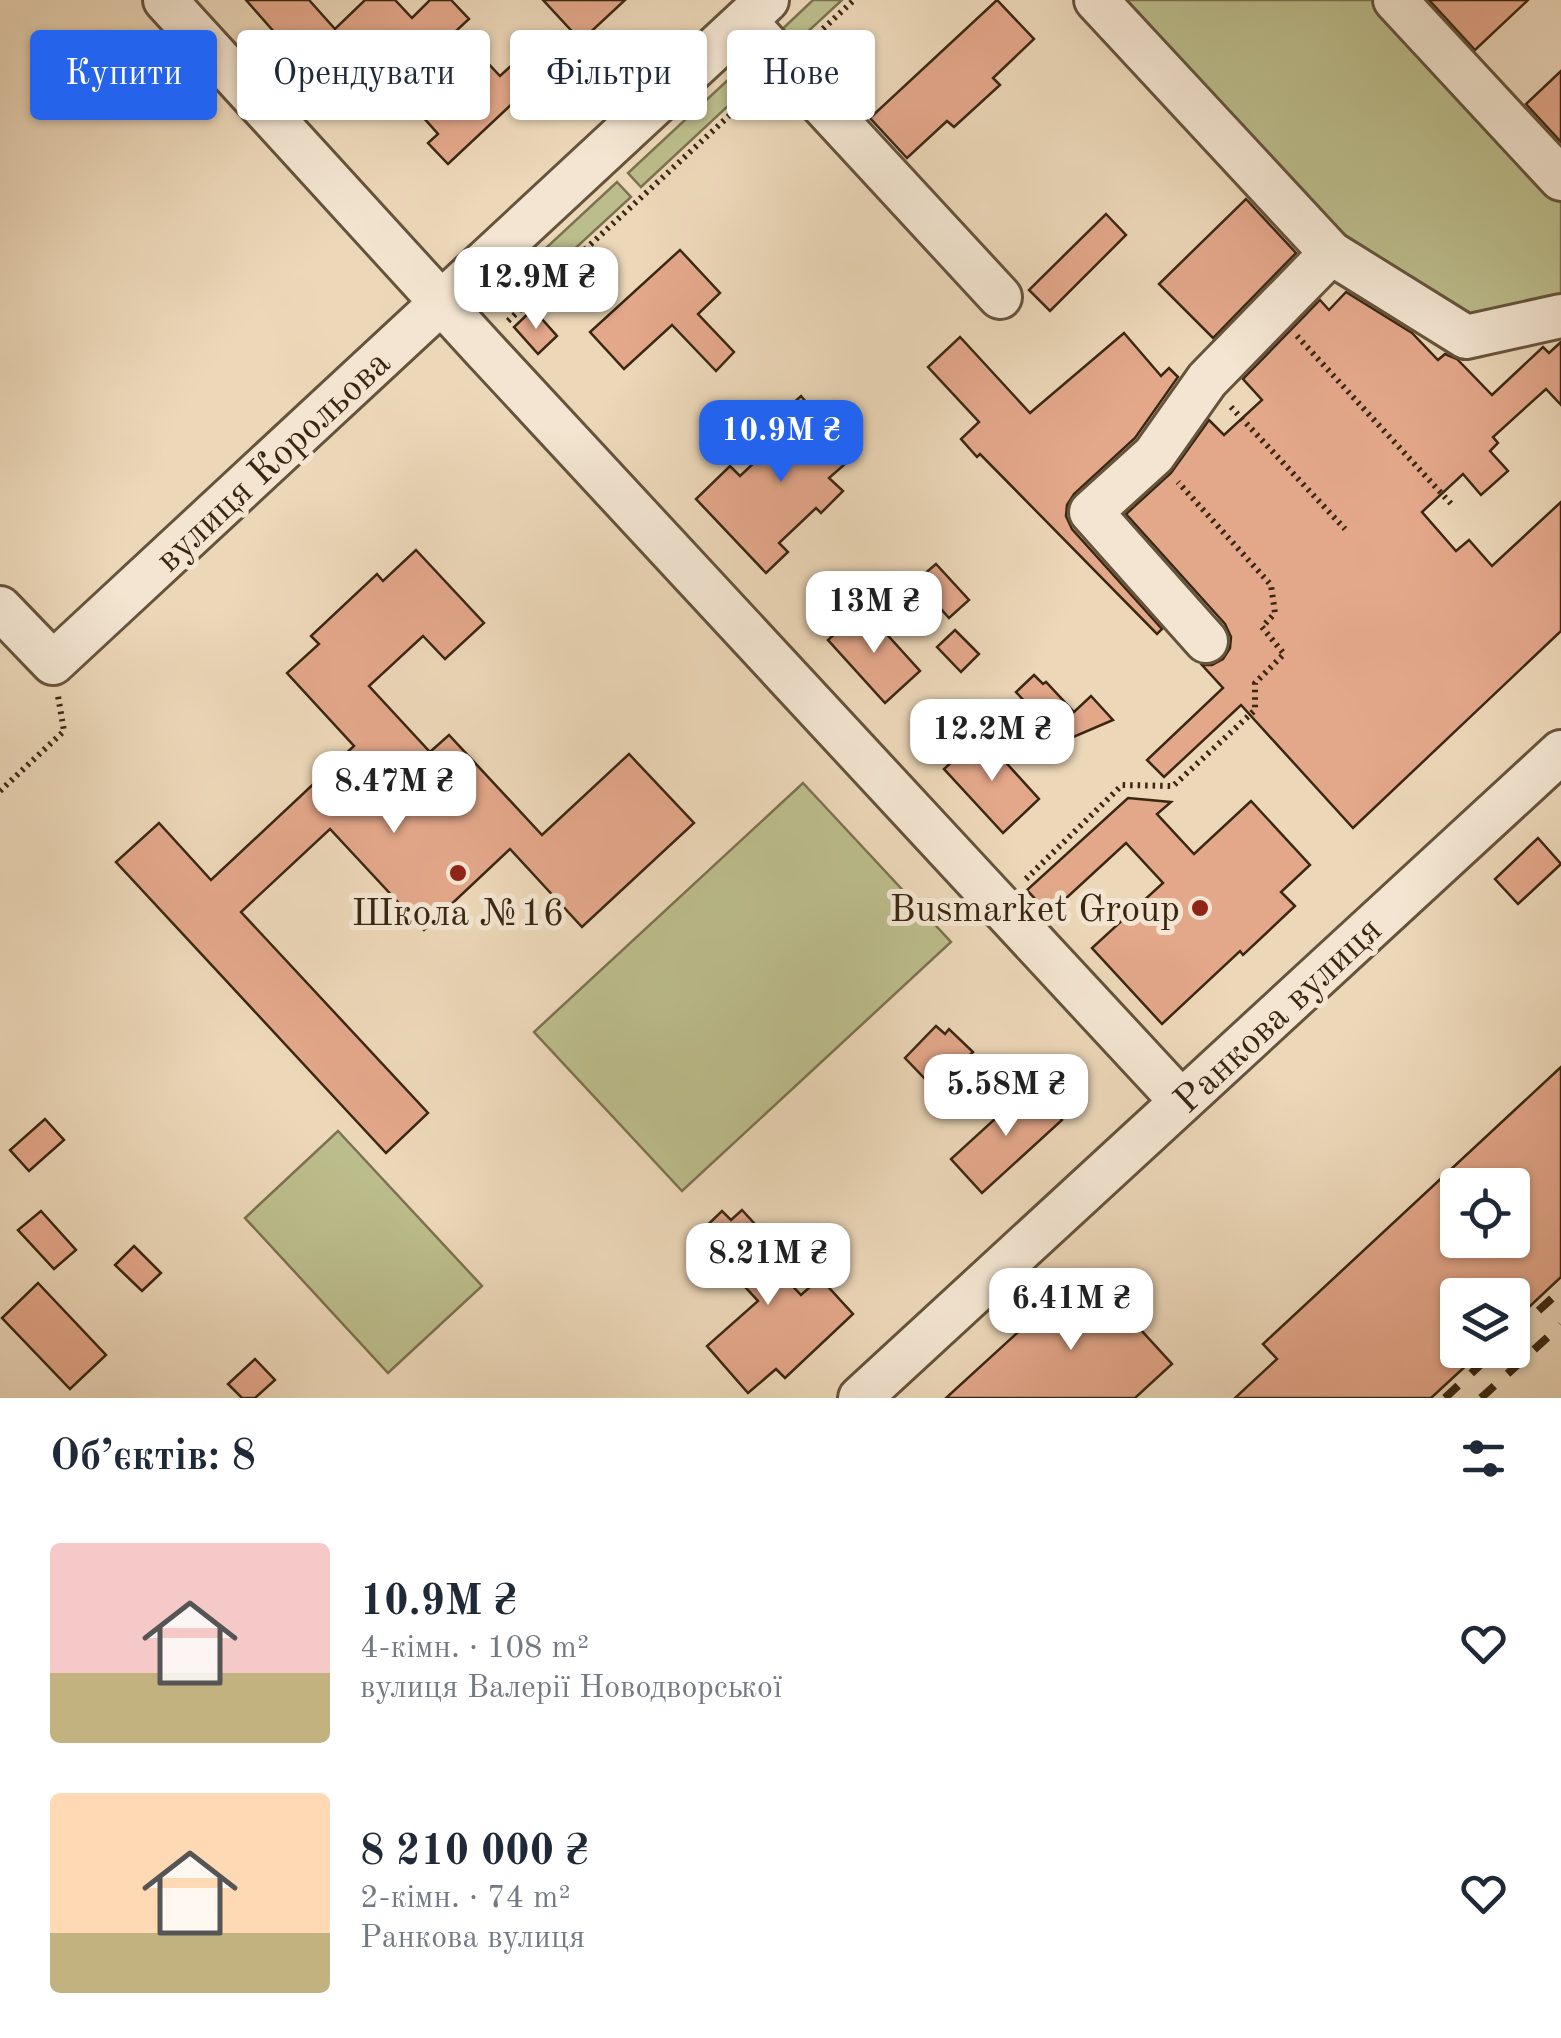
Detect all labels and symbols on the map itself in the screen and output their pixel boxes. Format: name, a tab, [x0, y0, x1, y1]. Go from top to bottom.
pin: 12.9M ₴	[444, 247, 628, 332]
street label: вулиця Корольова	[150, 344, 399, 580]
pin: 10.9M ₴	[689, 400, 873, 485]
pin: 13M ₴	[804, 571, 944, 656]
pin: 12.2M ₴	[900, 699, 1084, 784]
pin: 8.47M ₴	[302, 751, 486, 836]
marker: Школа №16	[447, 862, 469, 884]
place label: Busmarket Group	[890, 892, 1180, 930]
place label: Школа №16	[351, 896, 565, 934]
marker: Busmarket Group	[1189, 897, 1211, 919]
street label: Ранкова вулиця	[1168, 911, 1390, 1121]
pin: 5.58M ₴	[914, 1054, 1098, 1139]
pin: 8.21M ₴	[676, 1223, 860, 1308]
pin: 6.41M ₴	[979, 1268, 1163, 1353]

